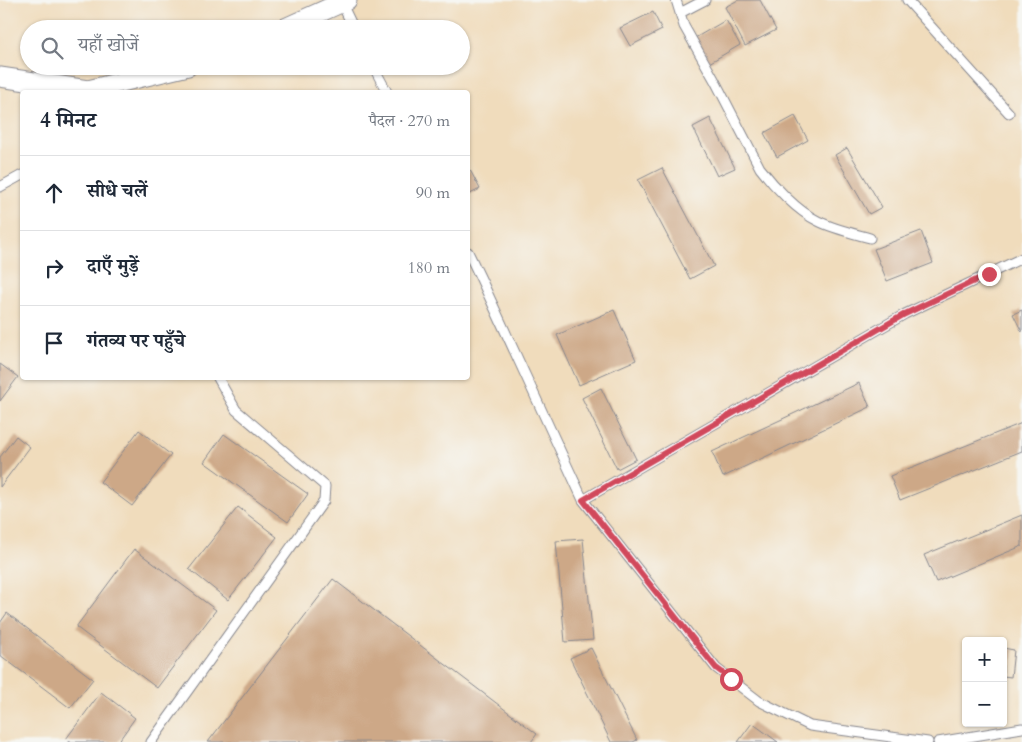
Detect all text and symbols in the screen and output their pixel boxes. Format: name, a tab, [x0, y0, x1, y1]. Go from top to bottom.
search box	[20, 20, 470, 75]
text: यहाँ खोजें	[78, 32, 139, 58]
icon: search	[38, 34, 66, 62]
text: 4 मिनट	[40, 106, 96, 135]
text: पैदल · 270 m	[369, 110, 450, 132]
text: सीधे चलें	[87, 178, 147, 204]
icon: ahead	[40, 179, 68, 207]
text: 90 m	[416, 182, 450, 204]
text: दाएँ मुड़ें	[87, 253, 139, 279]
icon: right	[40, 254, 68, 282]
text: 180 m	[408, 257, 450, 279]
route end	[978, 263, 1001, 286]
text: गंतव्य पर पहुँचे	[87, 328, 185, 354]
icon: arrive	[40, 329, 68, 357]
map controls	[962, 637, 1007, 727]
button: +	[962, 637, 1007, 682]
route start	[720, 668, 743, 691]
button: −	[962, 682, 1007, 727]

